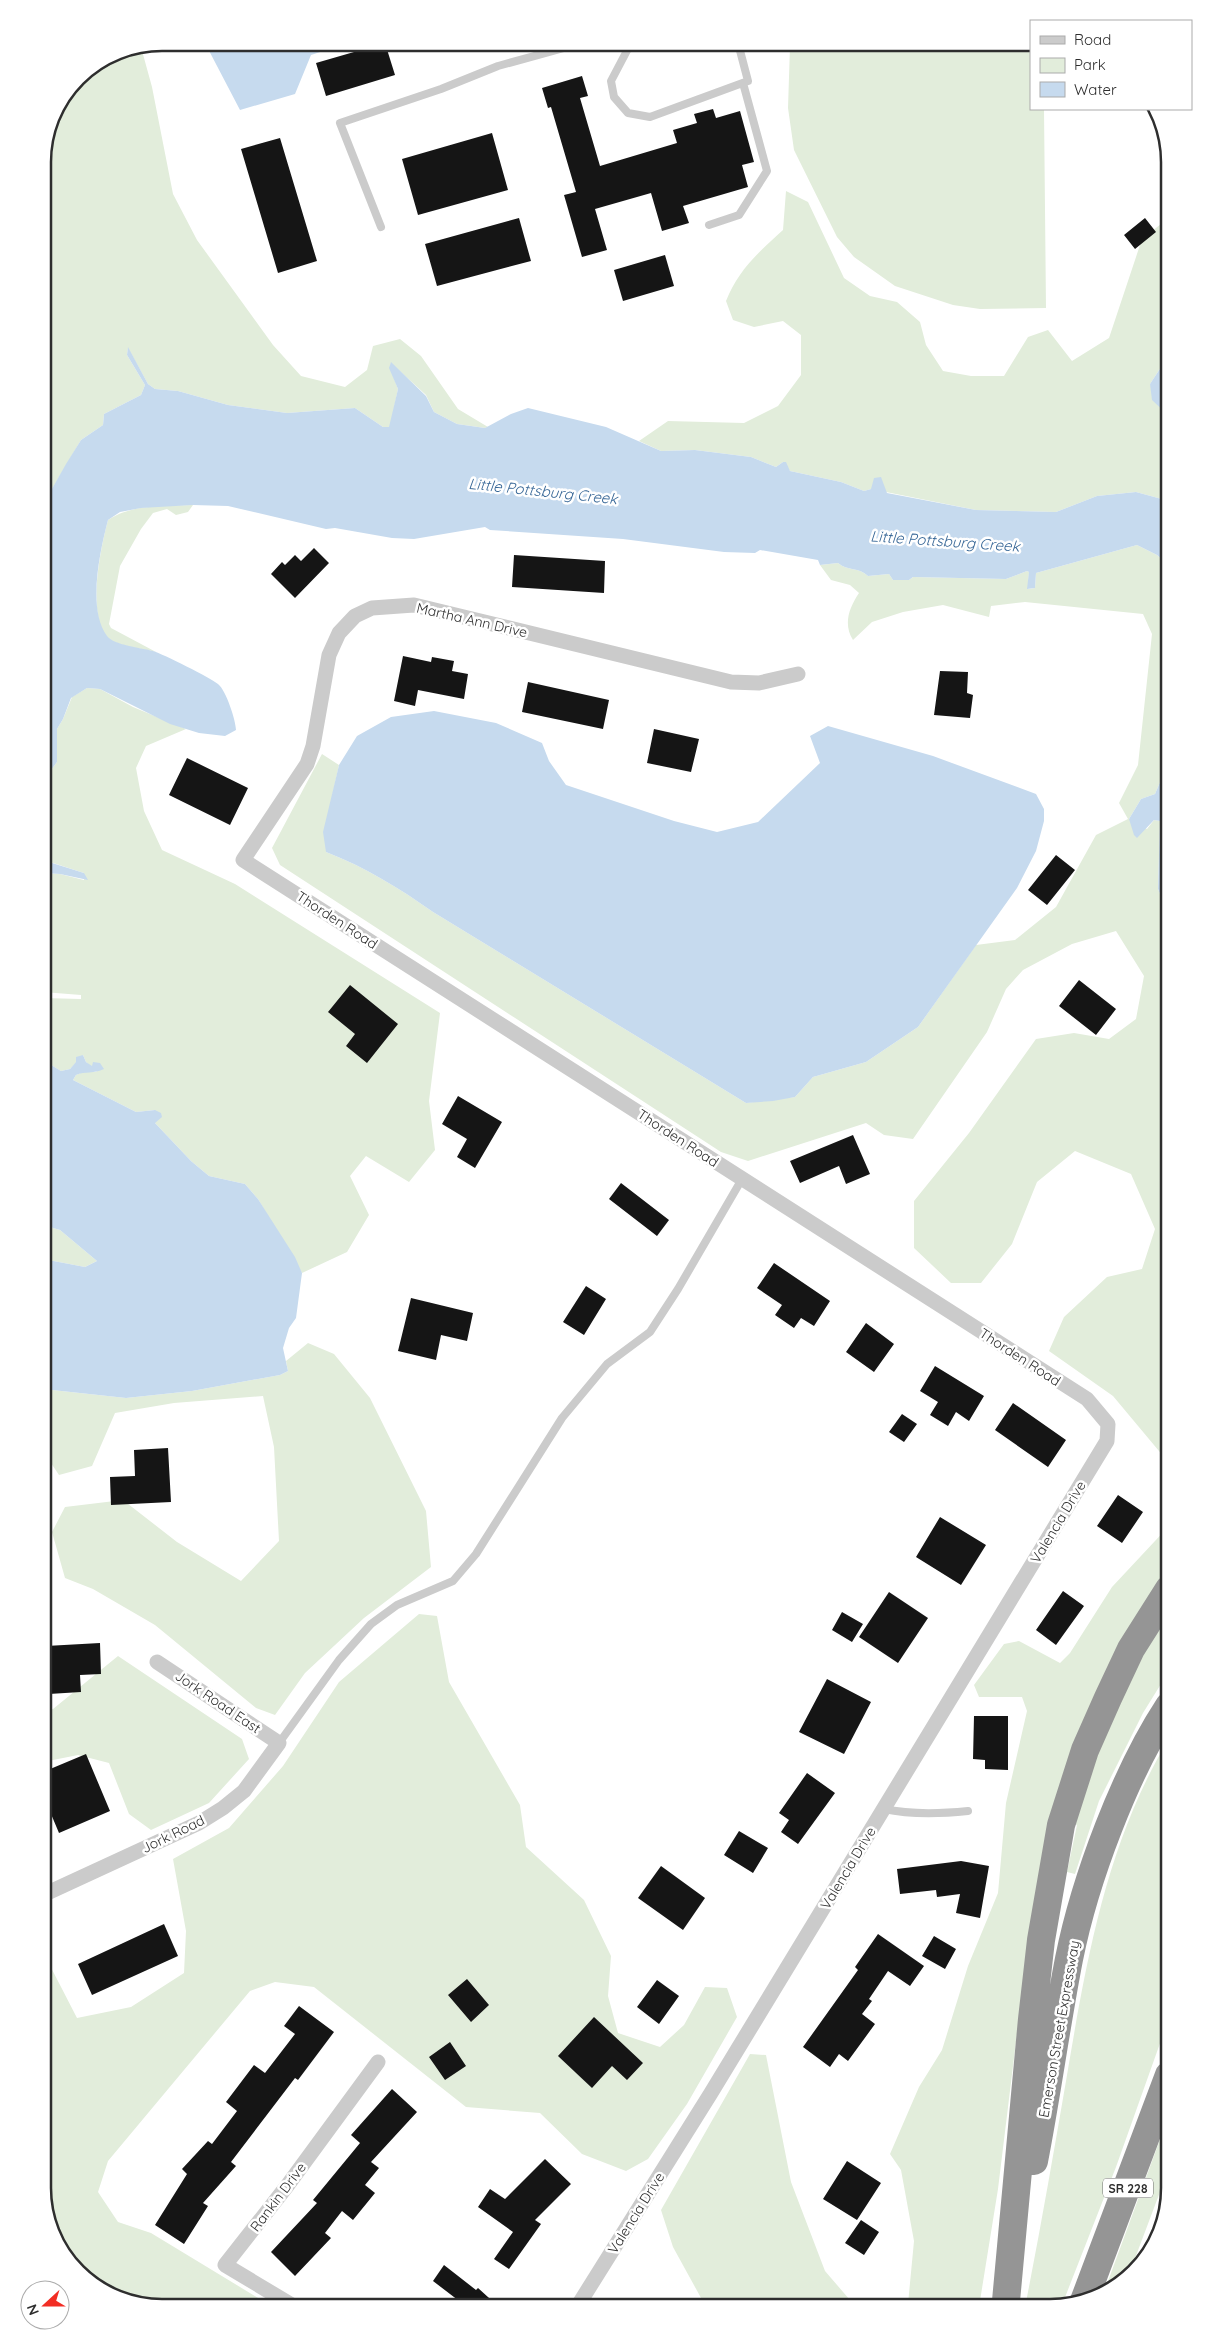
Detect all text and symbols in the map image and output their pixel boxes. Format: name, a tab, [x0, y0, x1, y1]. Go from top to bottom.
legend	[1030, 20, 1192, 110]
text: Road	[1074, 30, 1111, 49]
text: Park	[1074, 55, 1106, 74]
text: Water	[1074, 80, 1117, 99]
water label: Little Pottsburg Creek	[468, 474, 620, 508]
water label: Little Pottsburg Creek	[870, 526, 1022, 556]
street label: Martha Ann Drive	[415, 598, 529, 642]
street label: Thorden Road	[293, 887, 381, 953]
street label: Thorden Road	[634, 1105, 722, 1171]
street label: Thorden Road	[976, 1324, 1064, 1390]
street label: Valencia Drive	[1026, 1477, 1090, 1566]
street label: Jork Road East	[172, 1667, 264, 1737]
street label: Jork Road	[139, 1811, 207, 1857]
street label: Valencia Drive	[816, 1823, 880, 1912]
street label: Emerson Street Expressway	[1035, 1939, 1083, 2119]
street label: Rankin Drive	[246, 2159, 310, 2235]
street label: Valencia Drive	[604, 2169, 668, 2257]
road number: SR 228	[1103, 2178, 1153, 2198]
north arrow	[20, 2280, 70, 2330]
text: N	[23, 2302, 43, 2318]

